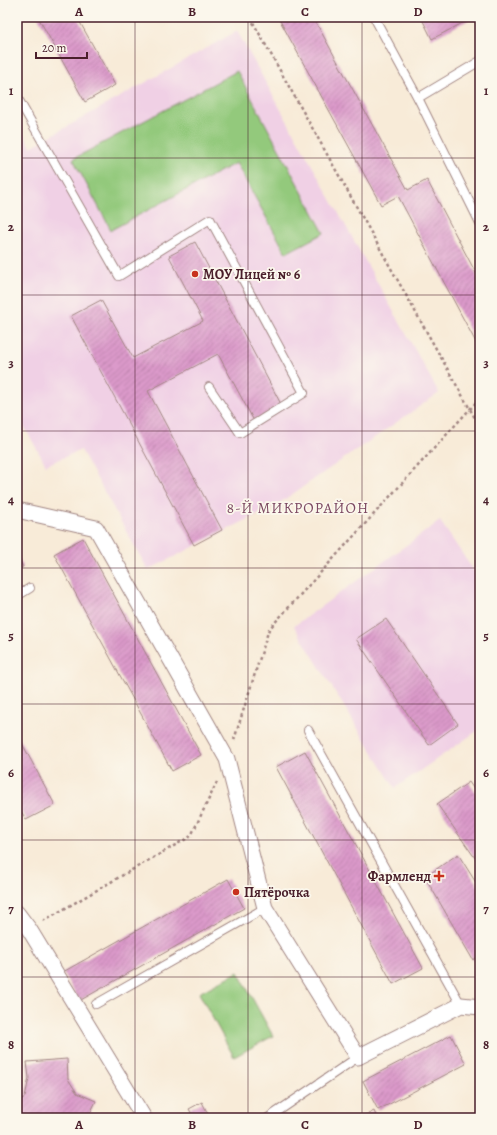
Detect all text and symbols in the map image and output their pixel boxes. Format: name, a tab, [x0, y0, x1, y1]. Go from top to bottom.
text: A	[74, 3, 84, 20]
text: B	[188, 3, 196, 20]
text: C	[301, 3, 309, 20]
text: D	[413, 3, 423, 20]
scale bar	[36, 34, 87, 60]
text: 20 m	[42, 40, 66, 56]
text: 1	[9, 82, 14, 99]
text: 1	[484, 82, 489, 99]
text: 2	[8, 218, 15, 235]
text: 2	[483, 218, 490, 235]
place label: МОУ Лицей № 6	[203, 265, 301, 284]
marker: МОУ Лицей № 6	[190, 269, 200, 279]
text: 3	[8, 354, 14, 371]
text: 3	[483, 354, 489, 371]
text: 4	[8, 491, 14, 508]
text: 4	[483, 491, 489, 508]
district label: 8-Й МИКРОРАЙОН	[227, 498, 369, 518]
text: 5	[8, 627, 14, 644]
text: 5	[483, 627, 489, 644]
text: 6	[8, 764, 14, 781]
text: 6	[483, 764, 489, 781]
place label: Фармленд	[368, 867, 431, 886]
marker: Фармленд	[434, 871, 444, 881]
place label: Пятёрочка	[244, 883, 310, 902]
marker: Пятёрочка	[231, 887, 241, 897]
text: 7	[8, 900, 14, 917]
text: 7	[483, 900, 489, 917]
text: 8	[8, 1036, 14, 1053]
text: 8	[483, 1036, 489, 1053]
text: A	[74, 1116, 84, 1133]
text: B	[188, 1116, 196, 1133]
text: C	[301, 1116, 309, 1133]
text: D	[413, 1116, 423, 1133]

